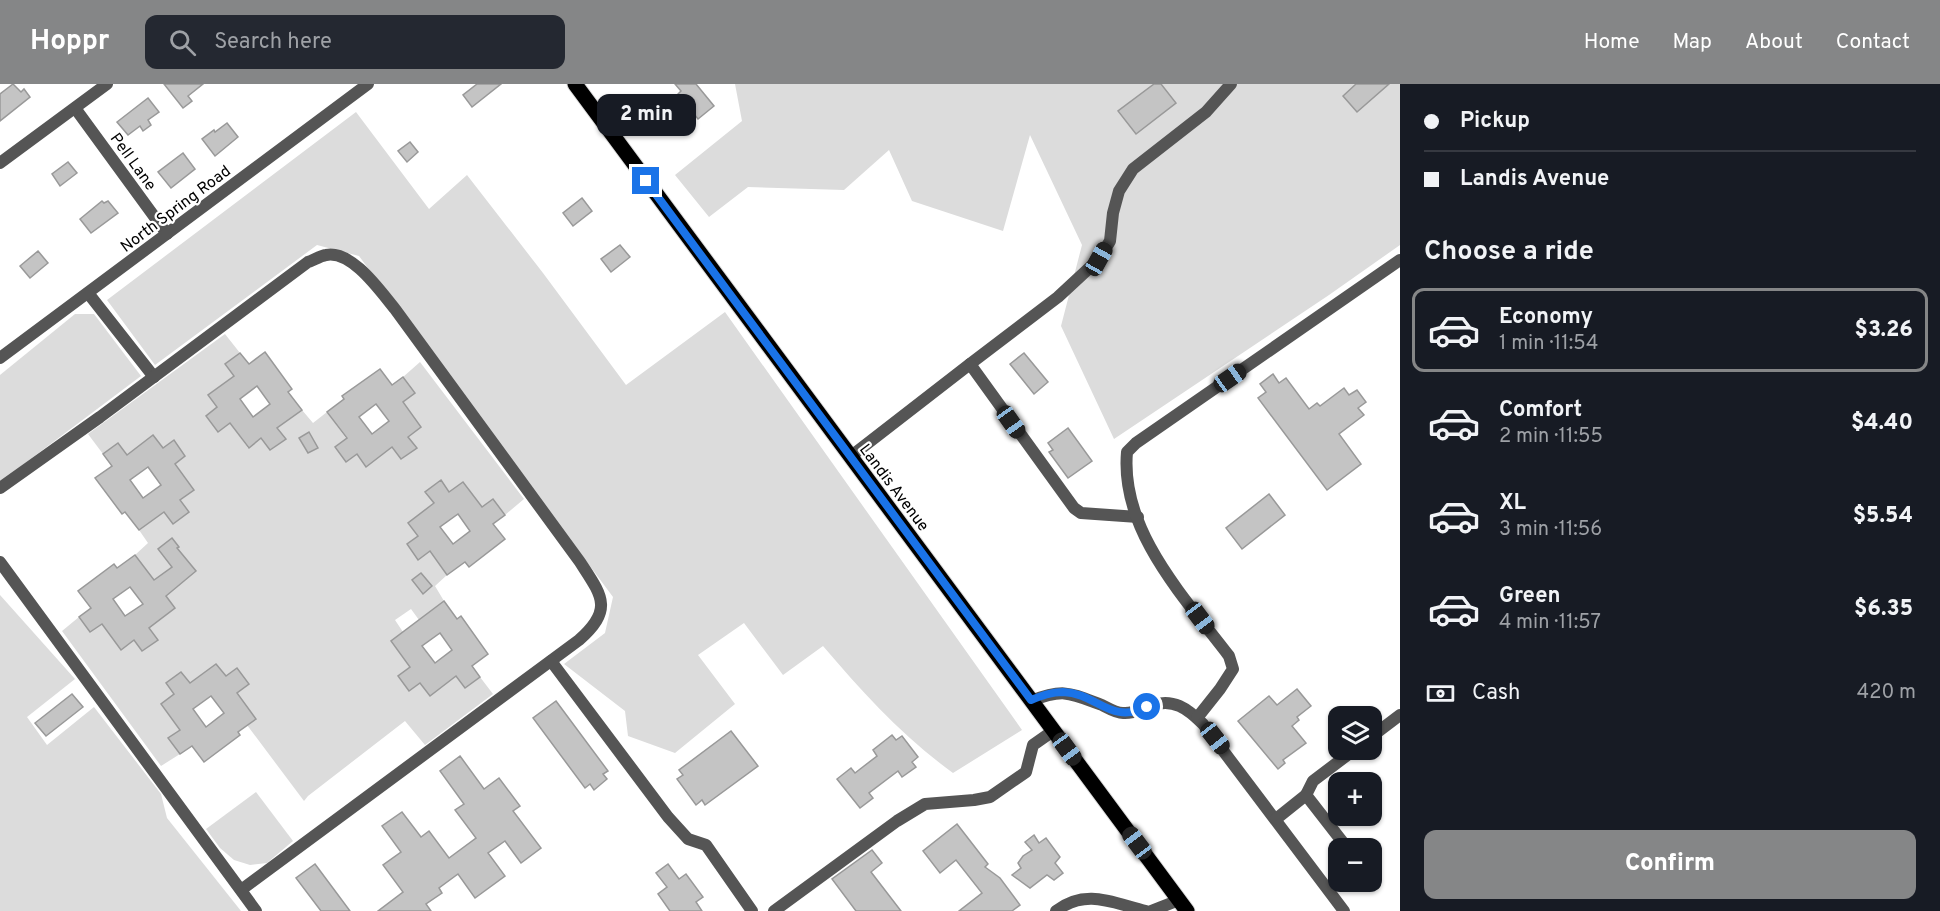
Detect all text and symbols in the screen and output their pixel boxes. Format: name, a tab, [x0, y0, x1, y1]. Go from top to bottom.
search box	[145, 15, 565, 69]
text: Hoppr	[30, 24, 109, 60]
icon: search	[166, 26, 199, 59]
text: Search here	[214, 29, 332, 56]
text: Home	[1584, 29, 1640, 56]
text: Map	[1673, 29, 1712, 56]
text: About	[1745, 29, 1803, 56]
text: Contact	[1836, 29, 1910, 56]
callout: 2 min	[596, 94, 696, 136]
text: 2 min	[620, 102, 673, 128]
text: Pickup	[1460, 108, 1530, 135]
street label: Pell Lane	[105, 129, 160, 195]
street label: North Spring Road	[117, 162, 235, 258]
text: Landis Avenue	[1460, 166, 1609, 193]
route end	[632, 167, 659, 194]
text: Choose a ride	[1424, 235, 1594, 269]
car	[1082, 239, 1116, 279]
icon: car	[1427, 303, 1481, 357]
text: Economy	[1499, 304, 1593, 331]
text: $3.26	[1855, 317, 1913, 344]
text: 1 min · 11:54	[1499, 331, 1599, 357]
car	[1210, 360, 1250, 396]
icon: car	[1427, 396, 1481, 450]
text: Comfort	[1499, 397, 1582, 424]
car	[993, 402, 1029, 442]
text: $4.40	[1851, 410, 1913, 437]
text: 2 min · 11:55	[1499, 424, 1603, 450]
street label: Landis Avenue	[854, 441, 933, 536]
icon: car	[1427, 489, 1481, 543]
text: XL	[1499, 490, 1526, 517]
text: $5.54	[1853, 503, 1913, 530]
text: 3 min · 11:56	[1499, 517, 1602, 543]
icon: car	[1427, 582, 1481, 636]
text: Green	[1499, 583, 1561, 610]
text: $6.35	[1854, 596, 1913, 623]
car	[1182, 598, 1218, 638]
text: 4 min · 11:57	[1499, 610, 1601, 636]
icon: cash	[1424, 677, 1457, 710]
text: Cash	[1472, 680, 1521, 707]
text: 420 m	[1857, 680, 1916, 706]
route start	[1133, 693, 1160, 720]
map controls	[1328, 706, 1382, 892]
button: layers	[1328, 706, 1382, 760]
car	[1197, 718, 1233, 758]
car	[1049, 729, 1085, 769]
button: +	[1328, 772, 1382, 826]
car	[1119, 823, 1155, 863]
button: Confirm	[1424, 830, 1916, 899]
button: −	[1328, 838, 1382, 892]

